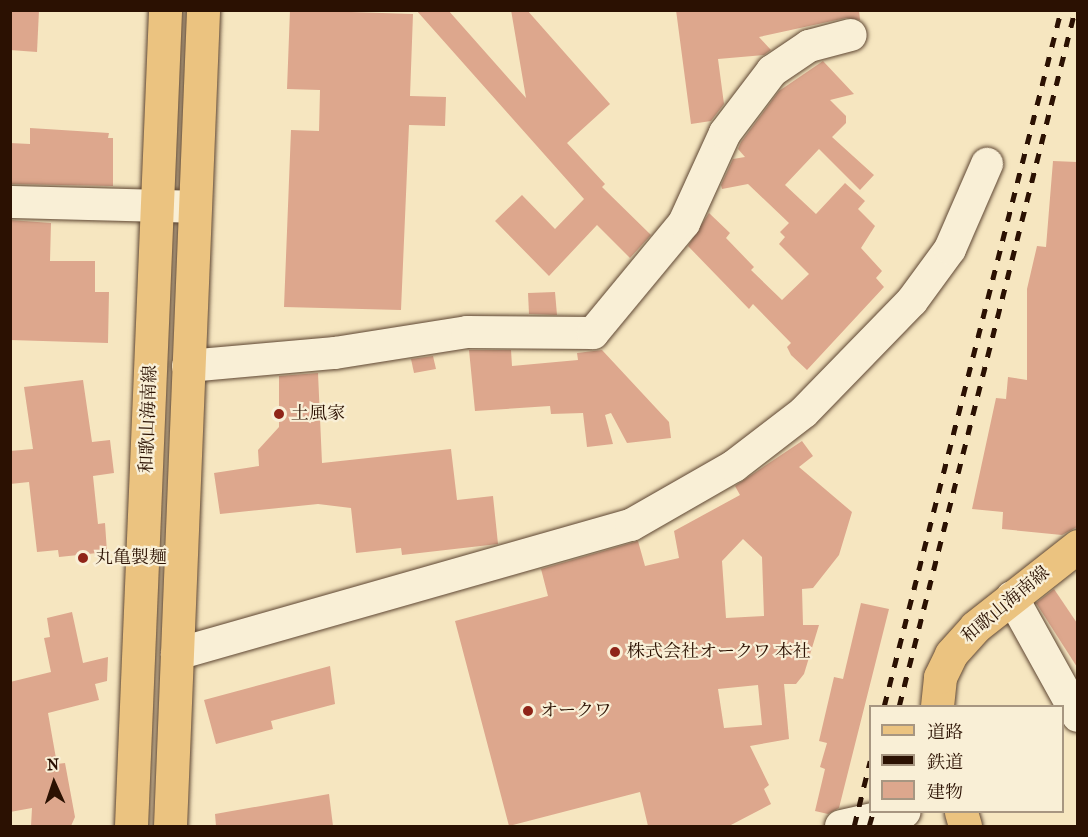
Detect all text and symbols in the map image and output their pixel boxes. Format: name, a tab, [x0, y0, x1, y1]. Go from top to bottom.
street label: 和歌山海南線	[136, 365, 162, 473]
place label: 土風家	[291, 403, 345, 425]
marker: 土風家	[272, 407, 286, 421]
place label: 丸亀製麺	[95, 547, 167, 569]
marker: 丸亀製麺	[76, 551, 90, 565]
street label: 和歌山海南線	[958, 562, 1054, 648]
place label: 株式会社オークワ 本社	[627, 641, 811, 663]
marker: 株式会社オークワ 本社	[608, 645, 622, 659]
place label: オークワ	[540, 700, 612, 722]
marker: オークワ	[521, 704, 535, 718]
legend	[869, 705, 1064, 813]
text: 道路	[927, 722, 963, 743]
text: 鉄道	[927, 752, 963, 773]
north arrow	[24, 753, 84, 813]
text: N	[46, 755, 60, 774]
text: 建物	[927, 782, 963, 803]

